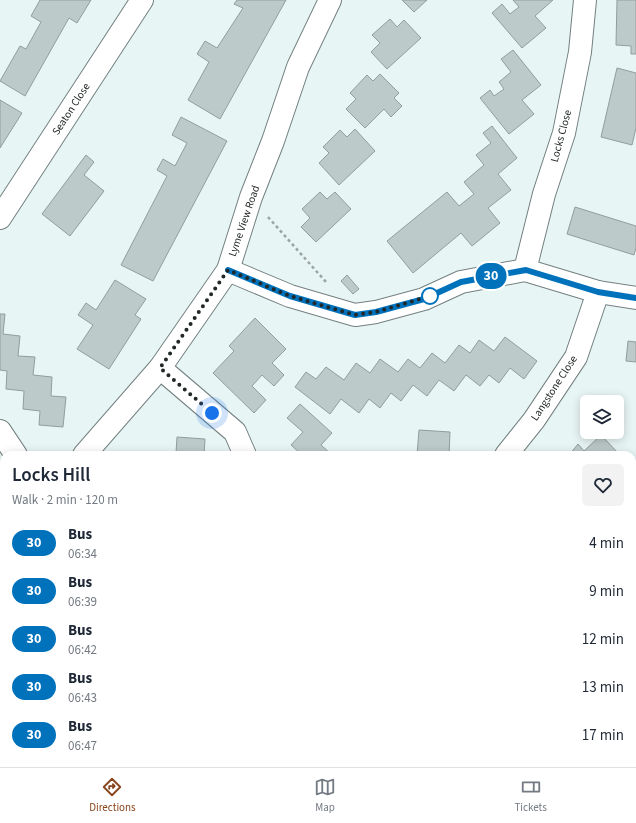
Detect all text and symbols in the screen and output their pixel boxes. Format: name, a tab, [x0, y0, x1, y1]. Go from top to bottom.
street label: Seaton Close	[49, 80, 94, 138]
street label: Locks Close	[547, 108, 575, 164]
street label: Lyme View Road	[225, 183, 263, 259]
line badge: 30	[473, 263, 509, 289]
text: 30	[484, 266, 498, 286]
unlabelled marker	[421, 287, 439, 305]
street label: Langstone Close	[527, 352, 581, 424]
map controls	[580, 395, 624, 439]
button: layers	[580, 395, 624, 439]
your location	[202, 403, 222, 423]
text: Locks Hill	[12, 462, 90, 489]
button: heart	[582, 464, 624, 506]
text: Walk · 2 min · 120 m	[12, 491, 118, 509]
text: Bus	[68, 524, 92, 545]
text: 30	[27, 533, 41, 553]
text: 4 min	[589, 533, 624, 554]
text: 06:34	[68, 545, 97, 563]
text: Bus	[68, 572, 92, 593]
text: 30	[27, 581, 41, 601]
text: 9 min	[589, 581, 624, 602]
text: 06:39	[68, 593, 97, 611]
text: Bus	[68, 620, 92, 641]
text: 30	[27, 629, 41, 649]
text: 12 min	[582, 629, 624, 650]
text: 06:42	[68, 641, 97, 659]
text: Bus	[68, 668, 92, 689]
text: 30	[27, 677, 41, 697]
text: 13 min	[582, 677, 624, 698]
text: 06:43	[68, 689, 97, 707]
text: Bus	[68, 716, 92, 737]
text: 30	[27, 725, 41, 745]
text: 17 min	[582, 725, 624, 746]
text: 06:47	[68, 737, 97, 755]
tab: Directions	[89, 776, 136, 815]
tab: Map	[314, 776, 336, 815]
tab: Tickets	[514, 776, 547, 815]

